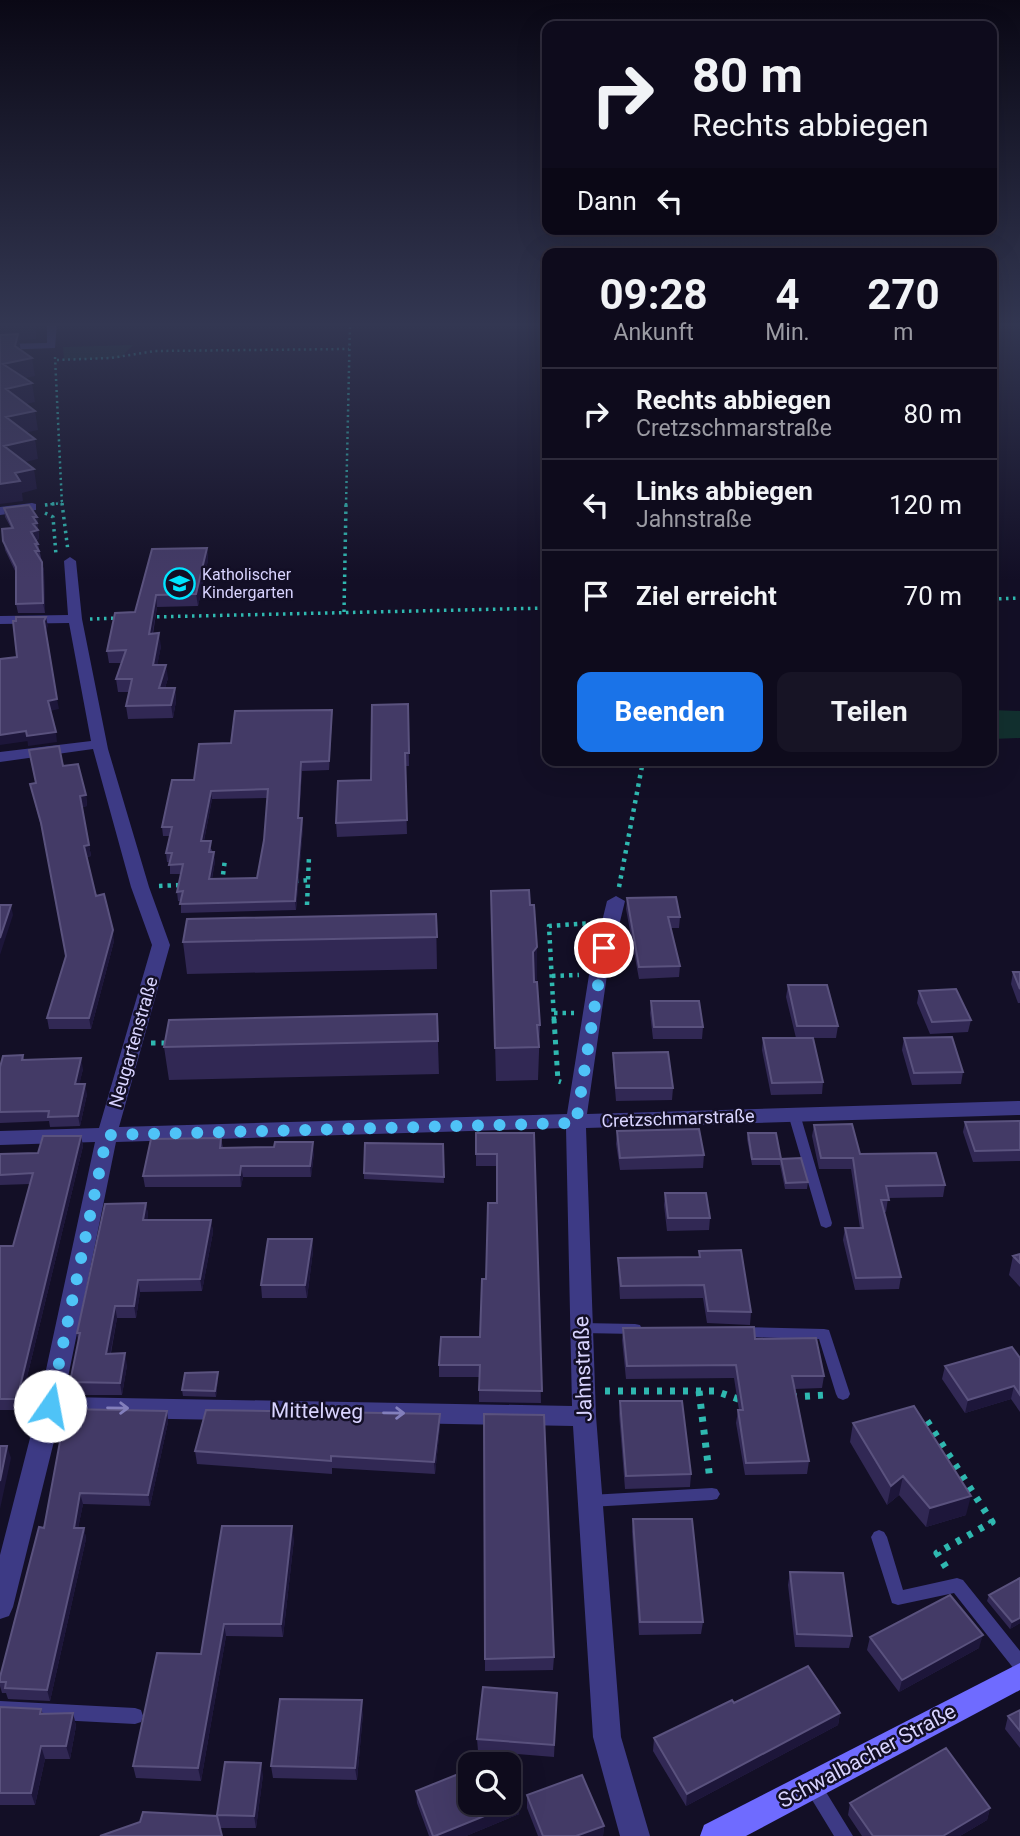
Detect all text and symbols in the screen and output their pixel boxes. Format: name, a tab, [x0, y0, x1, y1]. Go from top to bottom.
text: 80 m	[692, 47, 803, 104]
icon: right	[577, 49, 668, 140]
text: Rechts abbiegen	[692, 106, 929, 144]
icon: left	[651, 182, 689, 220]
text: Dann	[577, 186, 637, 216]
text: 09:28	[600, 270, 708, 319]
text: 4	[775, 270, 800, 319]
text: 270	[867, 270, 939, 319]
text: Ankunft	[613, 319, 694, 346]
text: Min.	[765, 319, 810, 346]
text: m	[893, 319, 913, 346]
text: Rechts abbiegen	[636, 385, 831, 415]
icon: right	[577, 395, 615, 433]
text: 80 m	[904, 399, 962, 429]
text: Cretzschmarstraße	[636, 415, 832, 442]
text: Links abbiegen	[636, 476, 813, 506]
icon: left	[577, 486, 615, 524]
text: 120 m	[889, 490, 962, 520]
text: Jahnstraße	[636, 506, 752, 533]
place label: Katholischer Kindergarten	[202, 565, 294, 602]
school or university icon: Katholischer Kindergarten	[162, 566, 196, 600]
icon: arrive	[577, 577, 615, 615]
text: Ziel erreicht	[636, 581, 777, 611]
text: 70 m	[904, 581, 962, 611]
button: Beenden	[577, 672, 763, 752]
button: Teilen	[777, 672, 962, 752]
pin	[574, 918, 634, 978]
icon: arrive	[585, 929, 623, 967]
street label: Neugartenstraße	[104, 974, 162, 1110]
street label: Cretzschmarstraße	[601, 1105, 755, 1131]
street label: Jahnstraße	[569, 1316, 597, 1422]
position arrow	[13, 1369, 87, 1443]
street label: Mittelweg	[271, 1398, 363, 1424]
one-way arrow	[106, 1401, 129, 1415]
one-way arrow	[383, 1406, 406, 1420]
street label: Schwalbacher Straße	[774, 1699, 960, 1813]
map controls	[458, 1752, 521, 1815]
button: search	[458, 1752, 521, 1815]

